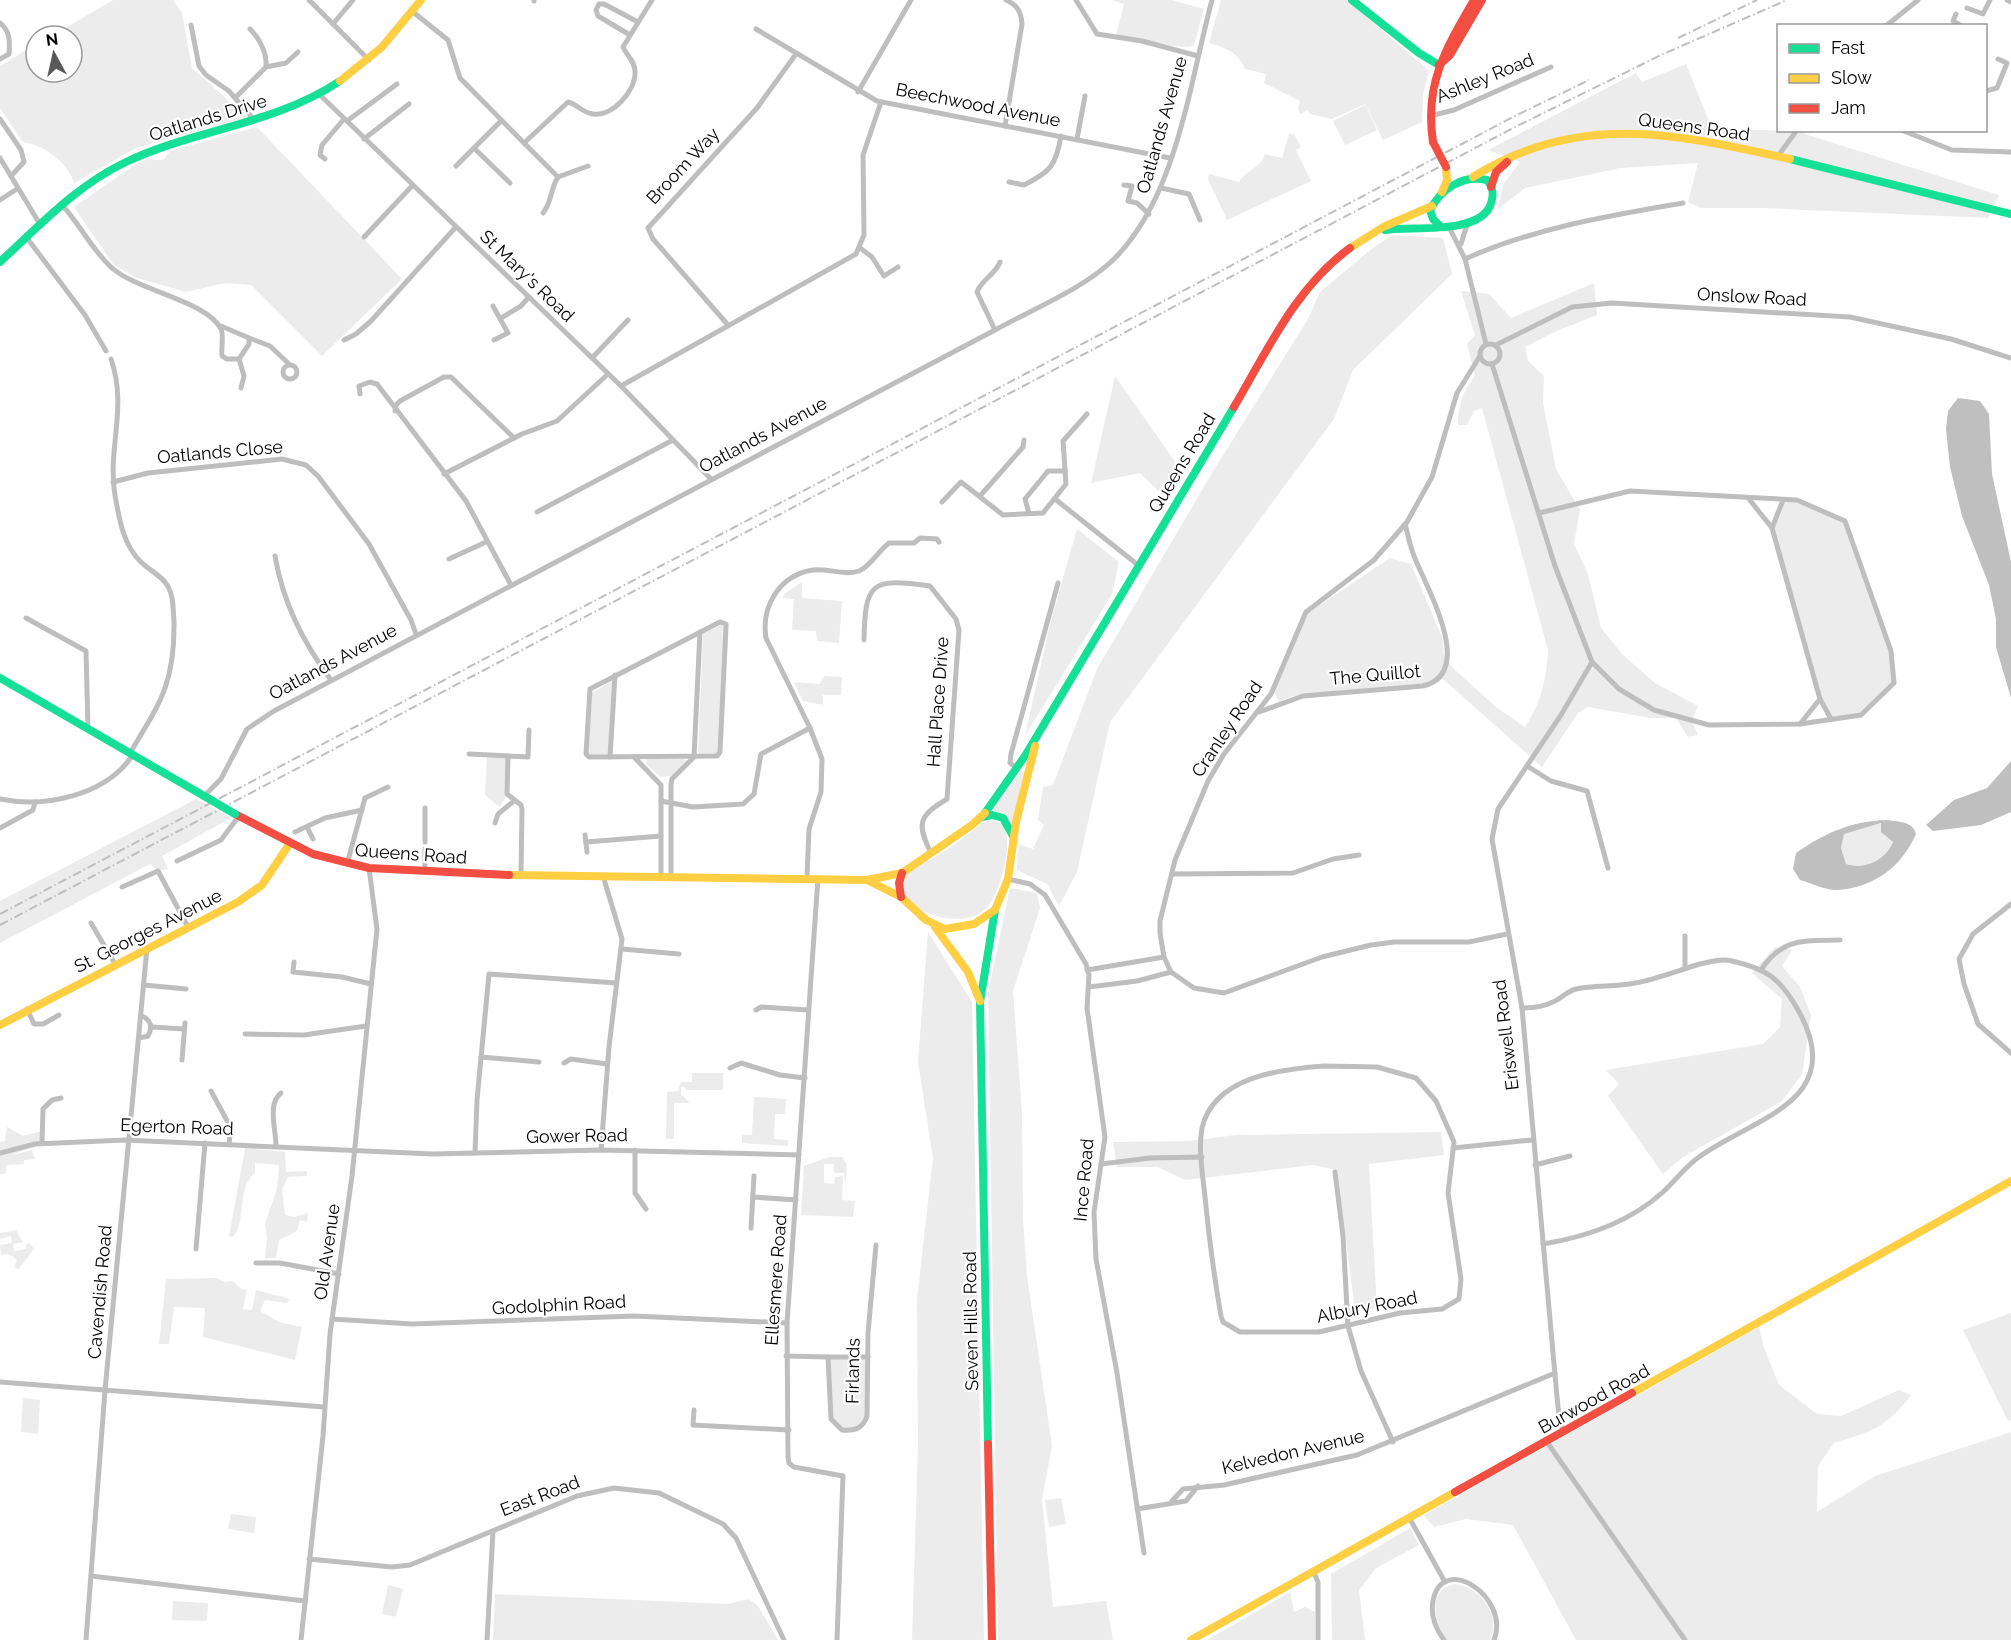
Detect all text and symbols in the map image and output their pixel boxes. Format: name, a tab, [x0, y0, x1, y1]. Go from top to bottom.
north arrow	[24, 24, 84, 84]
legend	[1777, 24, 1987, 132]
text: N	[45, 29, 59, 50]
text: Fast	[1831, 37, 1865, 58]
street label: Ashley Road	[1433, 48, 1537, 107]
street label: Oatlands Avenue	[1132, 54, 1191, 196]
text: Slow	[1831, 67, 1872, 88]
street label: Beechwood Avenue	[894, 78, 1063, 131]
street label: Oatlands Drive	[147, 90, 270, 145]
text: Jam	[1831, 97, 1866, 118]
street label: Queens Road	[1637, 108, 1751, 145]
street label: Broom Way	[642, 123, 724, 208]
street label: St Mary's Road	[476, 225, 579, 326]
street label: Onslow Road	[1697, 283, 1807, 310]
street label: Oatlands Avenue	[695, 392, 831, 477]
street label: Queens Road	[1144, 409, 1219, 516]
street label: Oatlands Close	[156, 436, 284, 467]
street label: Oatlands Avenue	[265, 619, 401, 704]
street label: Hall Place Drive	[922, 636, 953, 768]
street label: The Quillot	[1329, 660, 1421, 689]
street label: Cranley Road	[1187, 677, 1266, 781]
street label: Queens Road	[354, 839, 468, 868]
street label: St. Georges Avenue	[71, 884, 225, 977]
street label: Eriswell Road	[1488, 978, 1523, 1092]
street label: Egerton Road	[120, 1114, 234, 1139]
street label: Gower Road	[526, 1124, 628, 1147]
street label: Ince Road	[1069, 1138, 1098, 1222]
street label: Old Avenue	[309, 1202, 344, 1301]
street label: Ellesmere Road	[760, 1214, 791, 1346]
street label: Cavendish Road	[83, 1224, 116, 1360]
street label: Seven Hills Road	[959, 1251, 982, 1391]
street label: Albury Road	[1315, 1286, 1419, 1327]
street label: Godolphin Road	[491, 1291, 627, 1318]
street label: Firlands	[841, 1338, 864, 1404]
street label: Burwood Road	[1535, 1359, 1653, 1438]
street label: Kelvedon Avenue	[1220, 1425, 1367, 1478]
street label: East Road	[497, 1471, 582, 1520]

